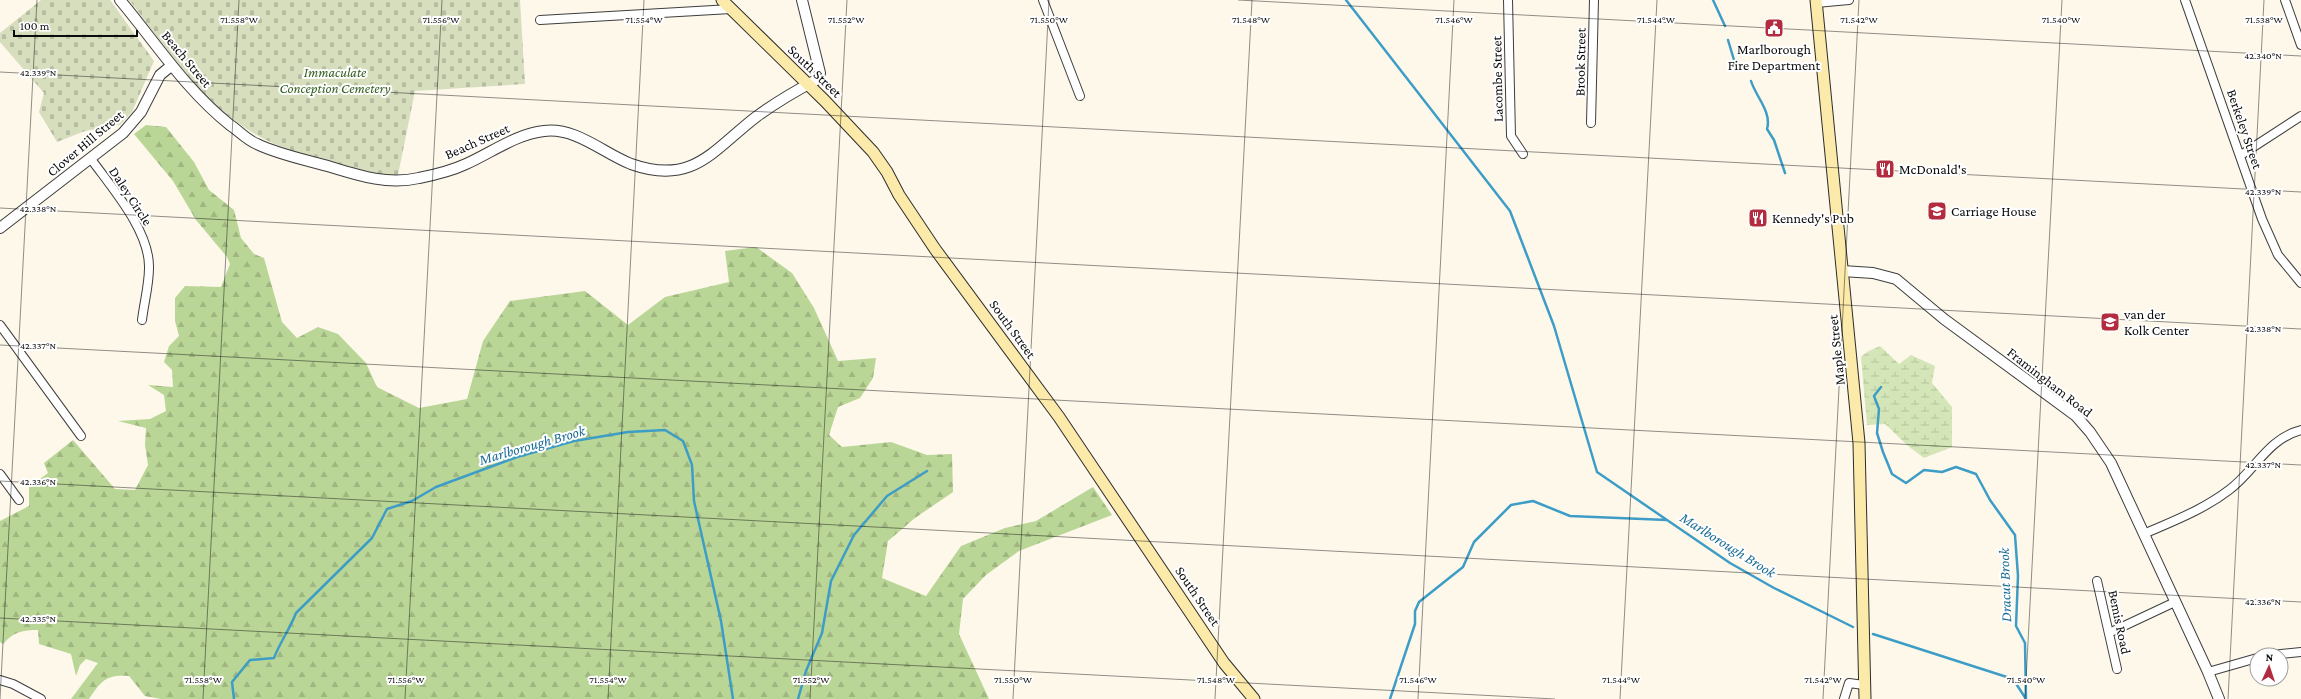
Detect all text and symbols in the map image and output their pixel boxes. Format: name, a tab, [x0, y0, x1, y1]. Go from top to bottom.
scale bar	[14, 12, 137, 38]
text: 71.558°W	[220, 14, 259, 25]
text: 71.556°W	[422, 14, 460, 25]
text: 71.554°W	[625, 14, 663, 25]
text: 71.552°W	[828, 14, 865, 25]
text: 71.550°W	[1030, 14, 1069, 25]
text: 71.548°W	[1232, 14, 1271, 25]
text: 71.546°W	[1435, 14, 1474, 25]
text: 71.544°W	[1637, 14, 1676, 25]
text: 71.542°W	[1840, 14, 1878, 25]
text: 71.540°W	[2042, 14, 2081, 25]
text: 71.538°W	[2245, 14, 2284, 25]
public building icon: Marlborough Fire Department	[1763, 17, 1785, 39]
text: 100 m	[20, 19, 50, 33]
street label: Beach Street	[159, 27, 216, 91]
street label: Brook Street	[1571, 27, 1589, 96]
street label: Lacombe Street	[1488, 35, 1506, 122]
street label: South Street	[785, 41, 845, 101]
place label: Marlborough Fire Department	[1728, 41, 1821, 73]
text: 42.340°N	[2244, 50, 2282, 61]
park label: Immaculate Conception Cemetery	[279, 64, 391, 96]
text: 42.339°N	[20, 67, 57, 78]
street label: Berkeley Street	[2224, 87, 2266, 171]
street label: Clover Hill Street	[44, 106, 127, 180]
street label: Beach Street	[442, 120, 512, 162]
restaurant icon: McDonald's	[1874, 158, 1896, 180]
place label: McDonald's	[1899, 161, 1966, 177]
street label: Daley Circle	[106, 164, 156, 228]
text: 42.339°N	[2245, 186, 2282, 197]
school or university icon: Carriage House	[1926, 200, 1948, 222]
text: 42.338°N	[20, 203, 57, 214]
place label: Carriage House	[1951, 203, 2036, 219]
restaurant icon: Kennedy's Pub	[1747, 207, 1769, 229]
place label: Kennedy's Pub	[1772, 210, 1854, 226]
street label: South Street	[986, 297, 1040, 362]
place label: van der Kolk Center	[2123, 306, 2189, 338]
school or university icon: van der Kolk Center	[2099, 311, 2121, 333]
street label: Maple Street	[1824, 314, 1848, 386]
text: 42.338°N	[2245, 323, 2282, 334]
text: 42.337°N	[20, 340, 56, 351]
street label: Framingham Road	[2004, 344, 2096, 421]
water label: Marlborough Brook	[476, 422, 589, 469]
text: 42.337°N	[2245, 459, 2281, 470]
text: 42.336°N	[20, 476, 57, 487]
water label: Marlborough Brook	[1676, 509, 1780, 582]
water label: Dracut Brook	[1996, 546, 2014, 623]
street label: South Street	[1172, 563, 1224, 629]
street label: Bemis Road	[2105, 588, 2135, 656]
text: 42.336°N	[2245, 596, 2282, 607]
text: 42.335°N	[20, 613, 57, 624]
north arrow	[2249, 647, 2289, 687]
text: N	[2265, 651, 2274, 663]
text: 71.558°W	[184, 674, 223, 685]
text: 71.556°W	[387, 674, 425, 685]
text: 71.554°W	[589, 674, 627, 685]
text: 71.552°W	[793, 674, 830, 685]
text: 71.550°W	[994, 674, 1033, 685]
text: 71.548°W	[1197, 674, 1236, 685]
text: 71.546°W	[1399, 674, 1438, 685]
text: 71.544°W	[1602, 674, 1641, 685]
text: 71.542°W	[1804, 674, 1842, 685]
text: 71.540°W	[2007, 674, 2046, 685]

